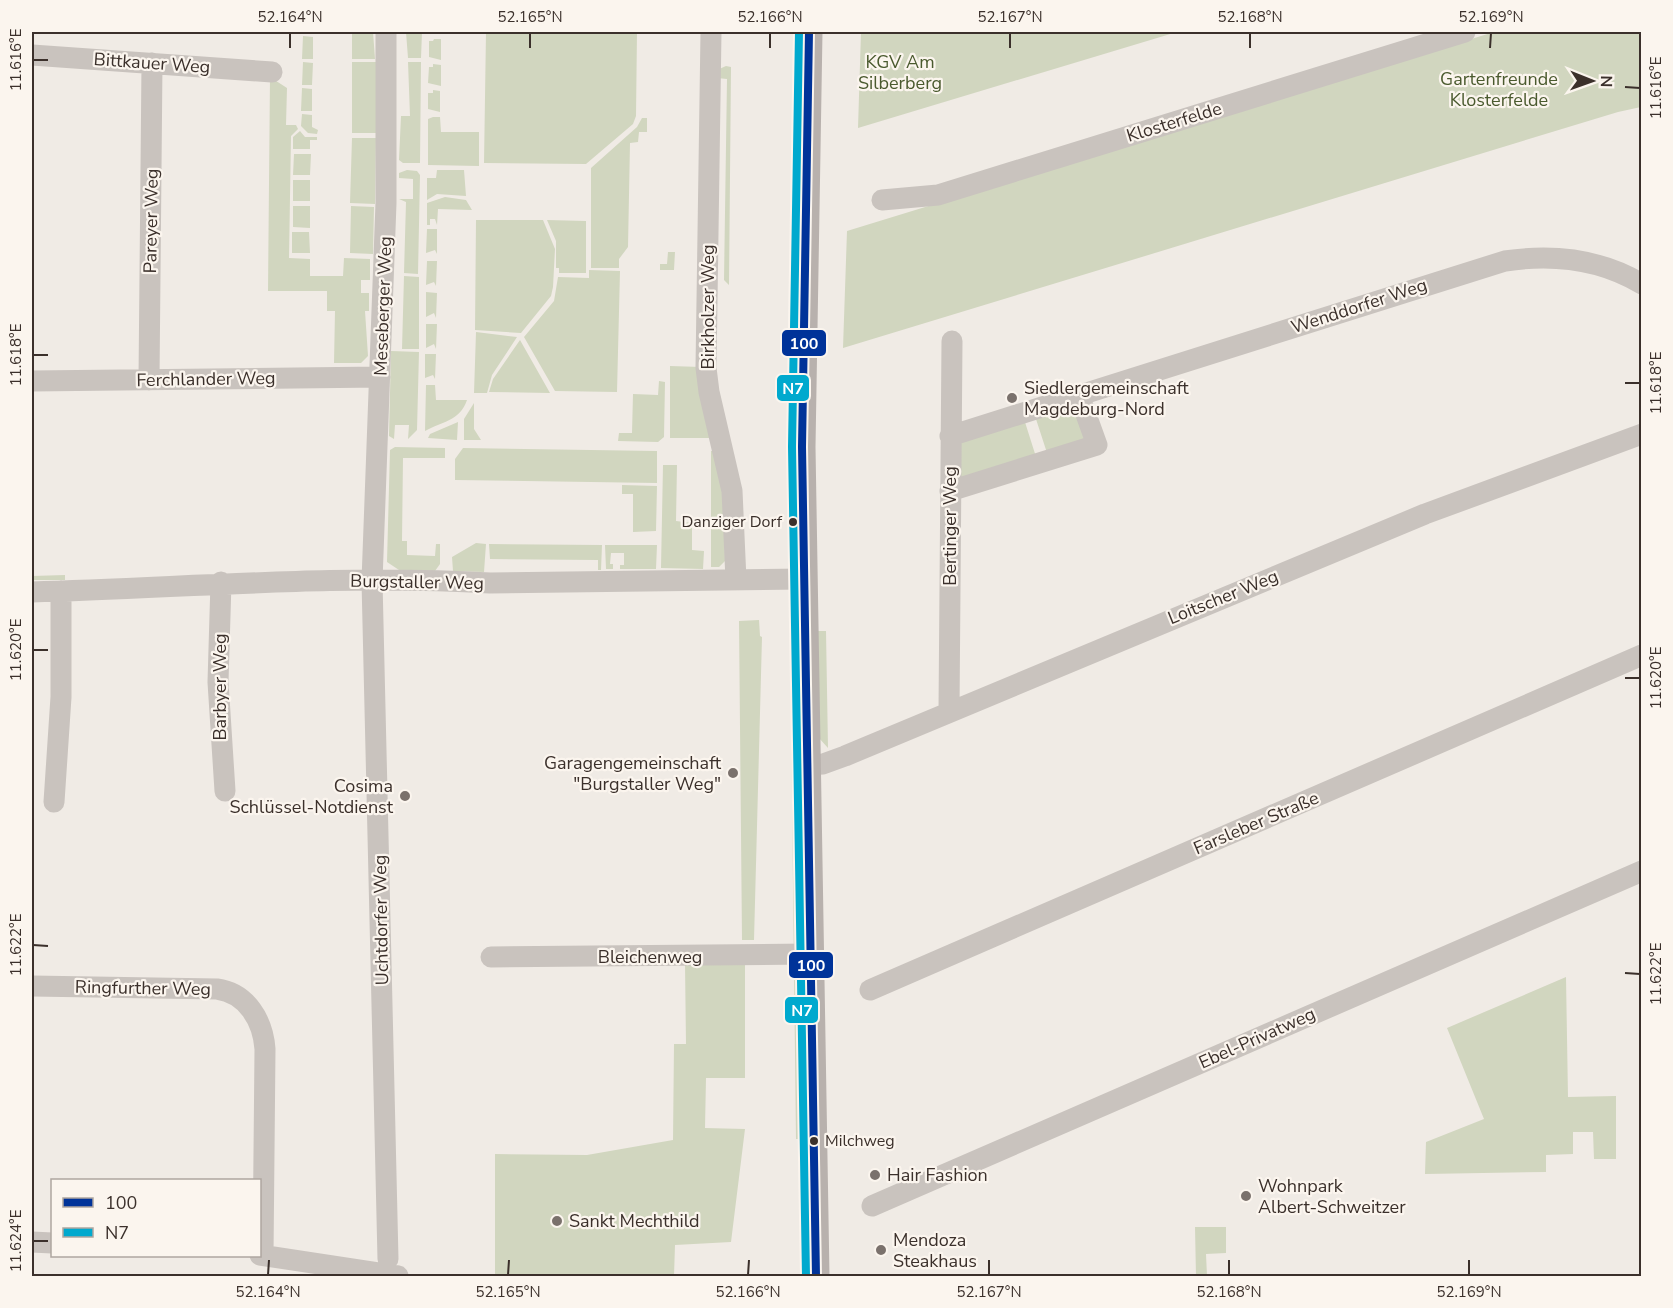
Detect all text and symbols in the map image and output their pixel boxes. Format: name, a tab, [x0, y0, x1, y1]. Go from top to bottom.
text: 52.164°N	[257, 7, 323, 27]
text: 52.165°N	[497, 7, 563, 27]
text: 52.166°N	[737, 7, 803, 27]
text: 52.167°N	[977, 7, 1043, 27]
text: 52.168°N	[1217, 7, 1283, 27]
text: 52.169°N	[1458, 7, 1524, 27]
text: 11.616°E	[6, 29, 26, 91]
street label: Bittkauer Weg	[93, 47, 211, 79]
park label: KGV Am Silberberg	[858, 50, 942, 95]
north arrow	[1562, 51, 1622, 111]
text: 11.616°E	[1646, 57, 1666, 119]
park label: Gartenfreunde Klosterfelde	[1440, 67, 1558, 112]
text: N	[1595, 75, 1617, 87]
street label: Klosterfelde	[1123, 96, 1225, 148]
street label: Pareyer Weg	[138, 168, 164, 274]
street label: Meseberger Weg	[369, 236, 397, 376]
street label: Birkholzer Weg	[696, 244, 720, 370]
street label: Wenddorfer Weg	[1288, 273, 1430, 339]
text: 11.618°E	[6, 324, 26, 386]
line badge: 100	[781, 329, 827, 357]
text: 100	[790, 333, 818, 355]
text: 11.618°E	[1646, 352, 1666, 414]
street label: Ferchlander Weg	[136, 366, 276, 392]
line badge: N7	[776, 374, 810, 402]
place label: Siedlergemeinschaft Magdeburg-Nord	[1024, 376, 1189, 421]
text: N7	[782, 378, 804, 400]
marker: Siedlergemeinschaft Magdeburg-Nord	[1005, 391, 1019, 405]
street label: Bertinger Weg	[938, 466, 962, 586]
place label: Danziger Dorf	[681, 511, 783, 533]
marker: Danziger Dorf	[787, 516, 799, 528]
street label: Loitscher Weg	[1164, 564, 1282, 630]
street label: Burgstaller Weg	[350, 569, 484, 595]
text: 11.620°E	[6, 619, 26, 681]
street label: Barbyer Weg	[208, 633, 232, 741]
text: 11.620°E	[1646, 647, 1666, 709]
place label: Garagengemeinschaft "Burgstaller Weg"	[544, 751, 722, 796]
marker: Garagengemeinschaft "Burgstaller Weg"	[726, 766, 740, 780]
place label: Cosima Schlüssel-Notdienst	[229, 774, 394, 819]
street label: Farsleber Straße	[1190, 786, 1322, 860]
marker: Cosima Schlüssel-Notdienst	[398, 789, 412, 803]
street label: Uchtdorfer Weg	[368, 855, 394, 985]
text: 11.622°E	[6, 914, 26, 976]
text: 11.622°E	[1646, 943, 1666, 1005]
street label: Bleichenweg	[598, 945, 702, 969]
line badge: 100	[788, 951, 834, 979]
text: 100	[797, 955, 825, 977]
street label: Ringfurther Weg	[75, 975, 211, 1001]
line badge: N7	[784, 996, 819, 1024]
text: N7	[791, 1000, 813, 1022]
street label: Ebel-Privatweg	[1195, 1002, 1319, 1074]
place label: Milchweg	[825, 1130, 895, 1152]
marker: Milchweg	[808, 1135, 820, 1147]
place label: Hair Fashion	[887, 1163, 988, 1187]
marker: Hair Fashion	[868, 1168, 882, 1182]
place label: Wohnpark Albert-Schweitzer	[1258, 1174, 1406, 1219]
legend	[51, 1179, 261, 1257]
marker: Wohnpark Albert-Schweitzer	[1239, 1189, 1253, 1203]
text: 100	[105, 1191, 137, 1215]
place label: Sankt Mechthild	[569, 1209, 700, 1233]
text: 11.624°E	[6, 1210, 26, 1272]
marker: Sankt Mechthild	[550, 1214, 564, 1228]
text: N7	[105, 1221, 129, 1245]
place label: Mendoza Steakhaus	[893, 1228, 977, 1273]
marker: Mendoza Steakhaus	[874, 1243, 888, 1257]
text: 52.164°N	[235, 1282, 301, 1302]
text: 52.165°N	[475, 1282, 541, 1302]
text: 52.166°N	[715, 1282, 781, 1302]
text: 52.167°N	[956, 1282, 1022, 1302]
text: 52.168°N	[1196, 1282, 1262, 1302]
text: 52.169°N	[1436, 1282, 1502, 1302]

